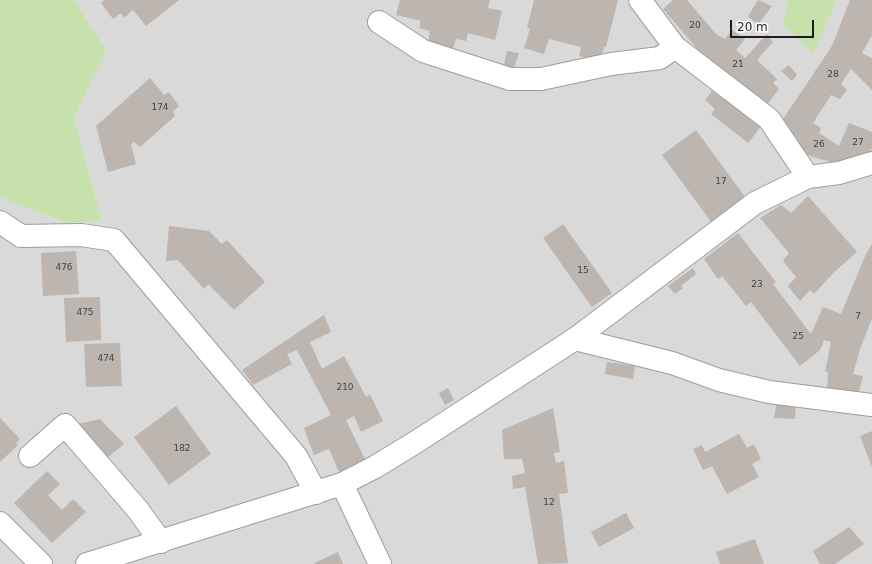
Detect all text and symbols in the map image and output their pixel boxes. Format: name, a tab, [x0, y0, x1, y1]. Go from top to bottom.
scale bar	[732, 12, 816, 38]
text: 20 m	[737, 20, 768, 34]
house number: 20	[689, 21, 701, 31]
house number: 21	[732, 60, 744, 70]
house number: 28	[827, 70, 839, 80]
house number: 174	[151, 103, 169, 113]
house number: 27	[852, 138, 864, 148]
house number: 26	[813, 140, 825, 150]
house number: 17	[715, 177, 727, 187]
house number: 476	[55, 263, 73, 273]
house number: 15	[577, 266, 589, 276]
house number: 23	[751, 280, 763, 290]
house number: 475	[76, 308, 94, 318]
house number: 7	[855, 312, 861, 322]
house number: 25	[792, 332, 804, 342]
house number: 474	[97, 354, 115, 364]
house number: 210	[336, 383, 354, 393]
house number: 182	[173, 444, 191, 454]
house number: 12	[543, 498, 555, 508]

